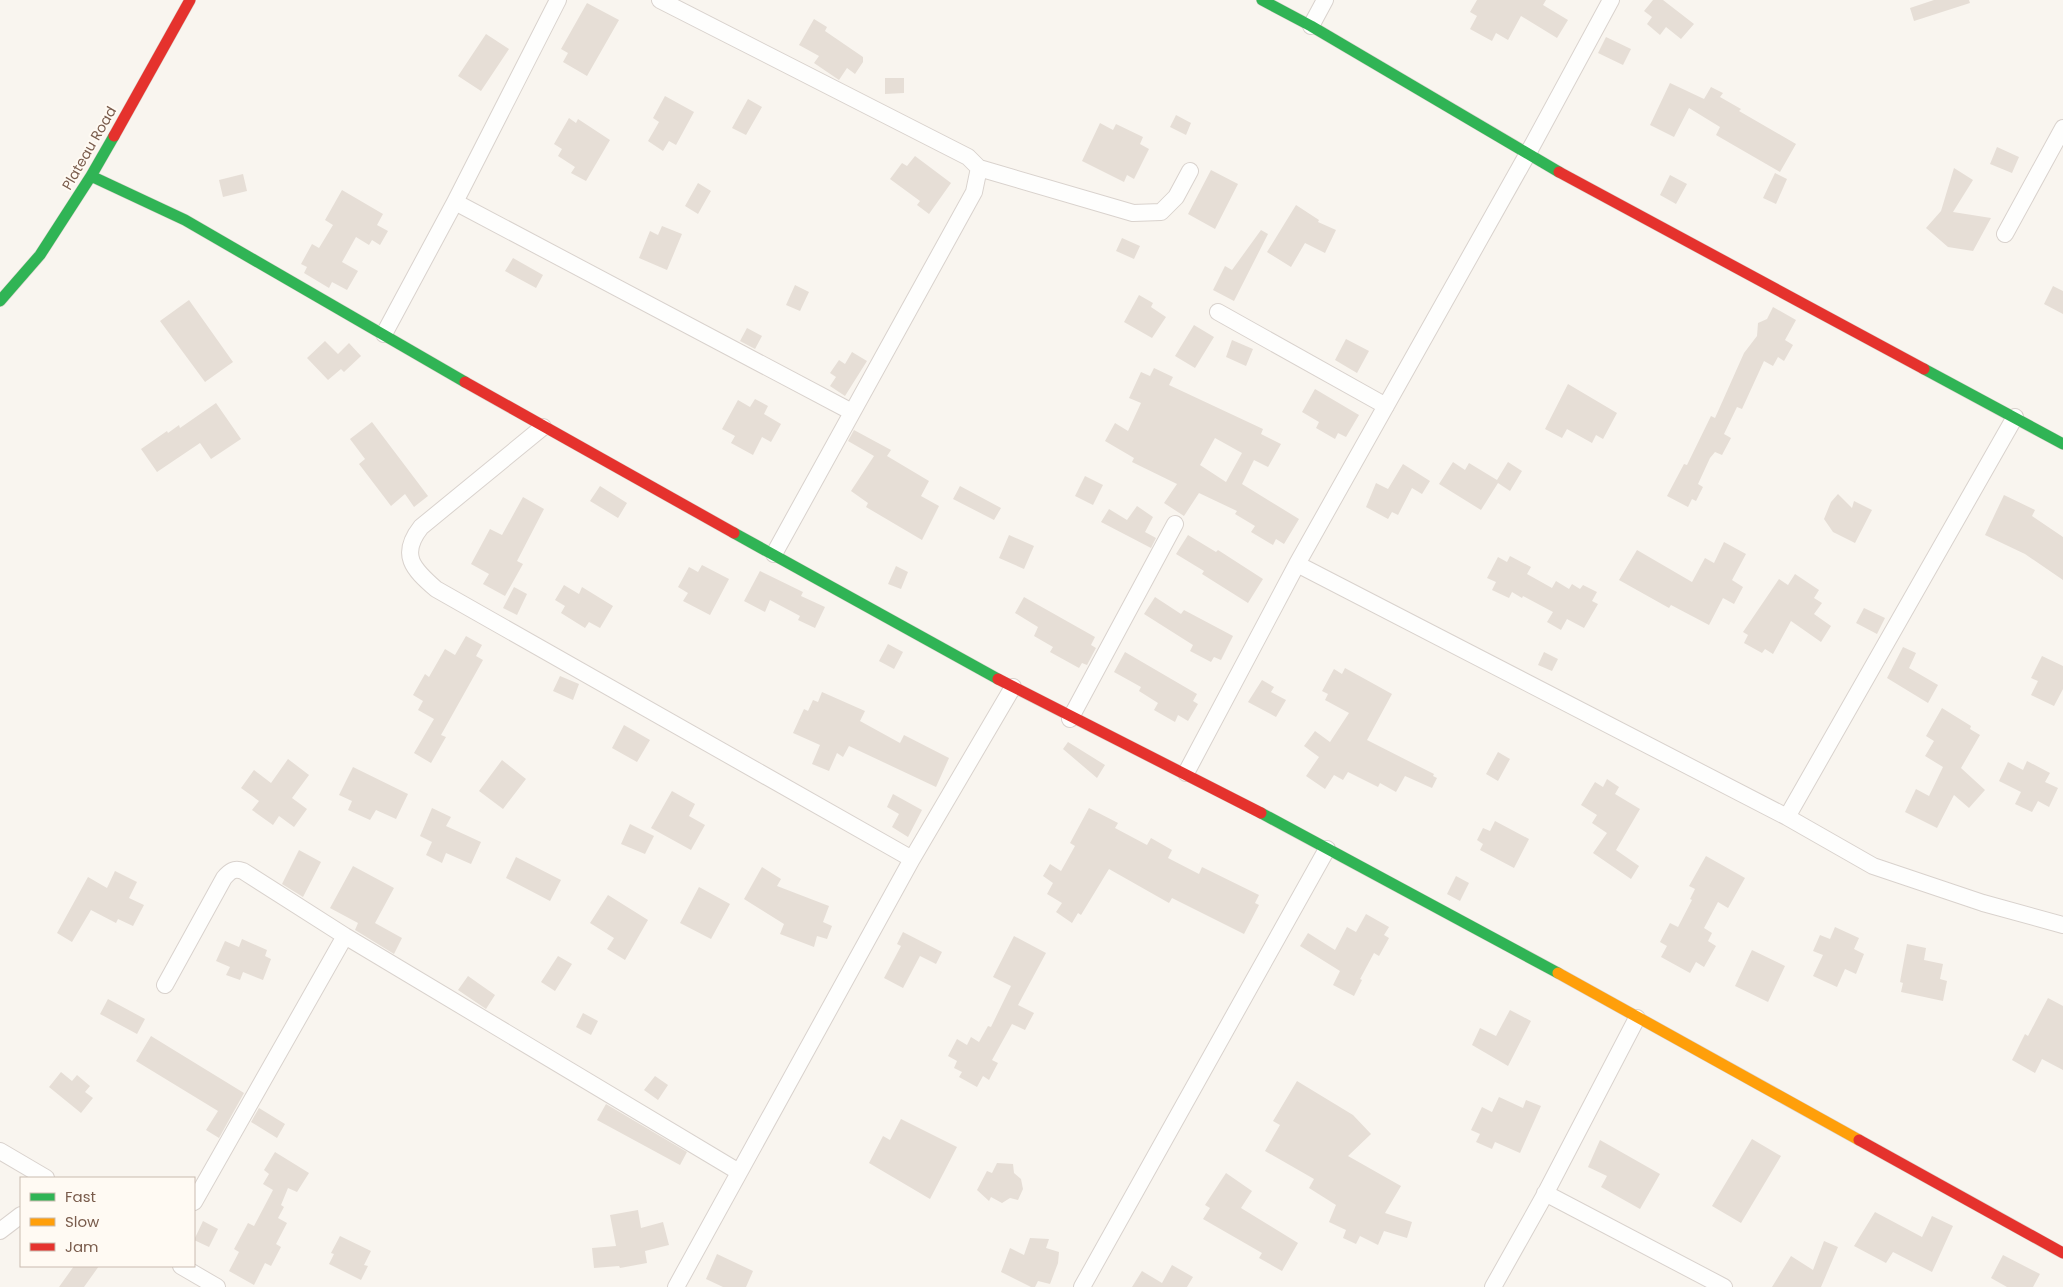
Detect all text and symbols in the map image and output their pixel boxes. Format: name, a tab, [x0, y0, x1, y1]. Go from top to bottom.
street label: Plateau Road	[57, 103, 121, 193]
legend	[20, 1177, 195, 1267]
text: Fast	[65, 1186, 96, 1207]
text: Slow	[65, 1211, 100, 1232]
text: Jam	[65, 1236, 99, 1257]

